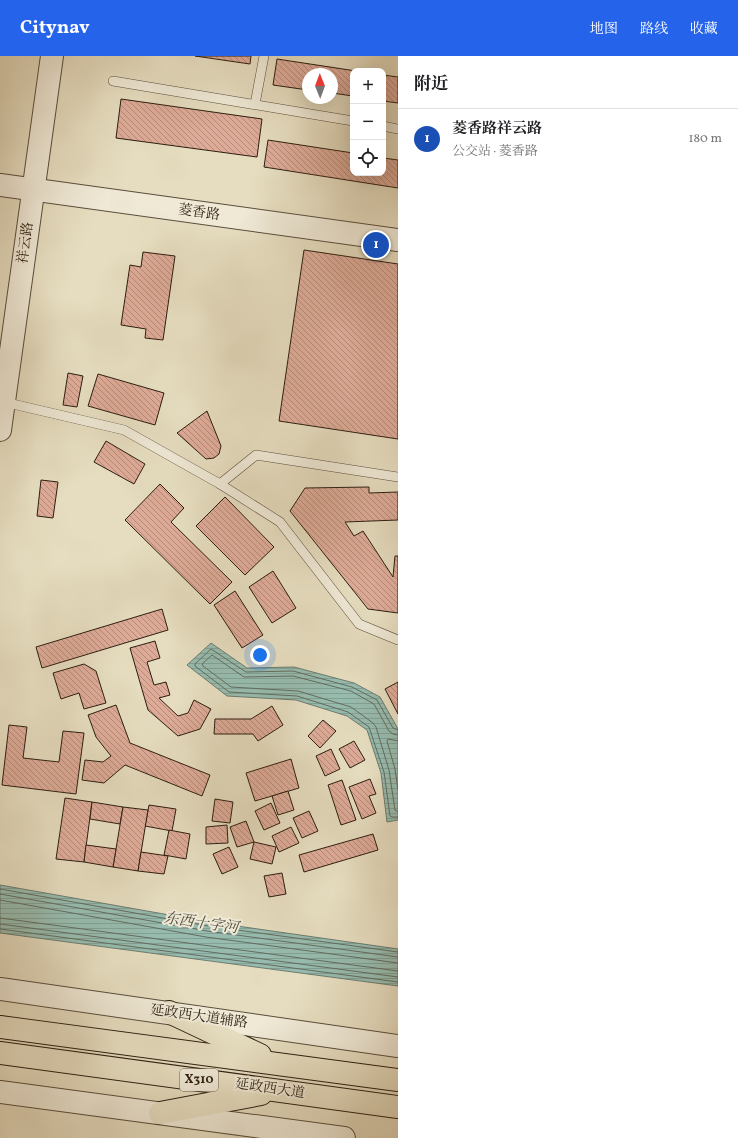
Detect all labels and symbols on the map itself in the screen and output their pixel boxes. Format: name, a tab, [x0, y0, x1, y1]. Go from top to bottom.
north arrow	[302, 68, 338, 104]
street label: 菱香路	[177, 201, 221, 225]
street label: 祥云路	[14, 221, 38, 265]
pin: 1	[363, 230, 389, 260]
your location	[250, 645, 270, 665]
water label: 东西十字河	[162, 908, 243, 940]
street label: 延政西大道辅路	[149, 1001, 249, 1033]
road number: X310	[180, 1069, 218, 1091]
street label: 延政西大道	[234, 1075, 306, 1103]

